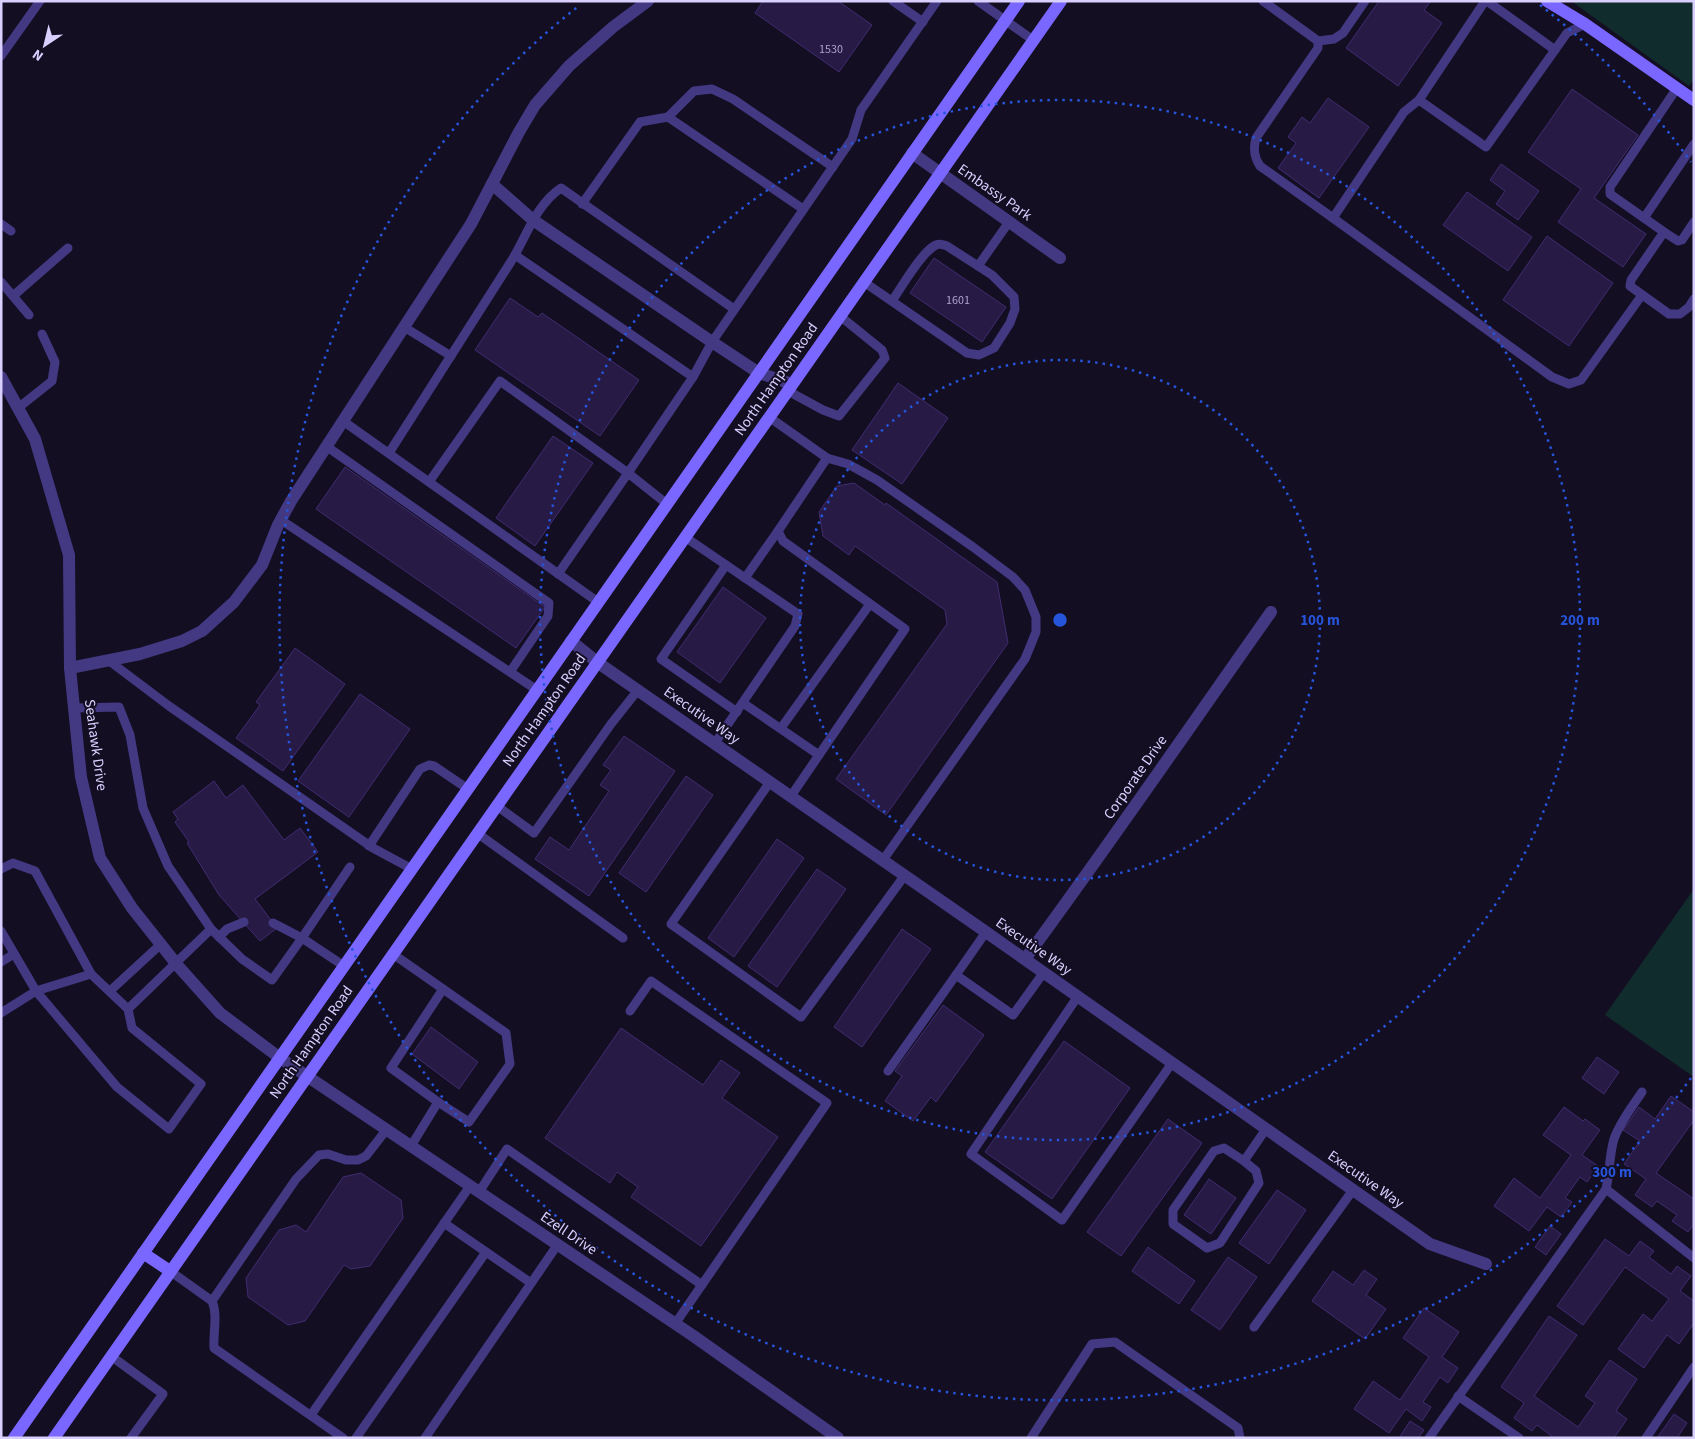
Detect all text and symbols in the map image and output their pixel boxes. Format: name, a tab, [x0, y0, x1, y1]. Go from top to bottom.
north arrow	[20, 20, 70, 70]
house number: 1530	[819, 41, 843, 58]
text: N	[29, 44, 48, 66]
street label: Embassy Park	[953, 159, 1037, 226]
house number: 1601	[946, 292, 970, 309]
street label: North Hampton Road	[730, 319, 823, 440]
text: 100 m	[1300, 610, 1340, 631]
text: 200 m	[1560, 610, 1600, 631]
centre of rings	[1051, 611, 1069, 629]
street label: North Hampton Road	[498, 650, 591, 771]
street label: Executive Way	[659, 681, 744, 749]
street label: Seahawk Drive	[79, 698, 112, 792]
street label: Corporate Drive	[1099, 731, 1172, 824]
street label: Executive Way	[991, 912, 1076, 980]
street label: North Hampton Road	[265, 982, 358, 1103]
street label: Executive Way	[1323, 1145, 1408, 1213]
text: 300 m	[1592, 1162, 1632, 1183]
street label: Ezell Drive	[536, 1207, 601, 1260]

